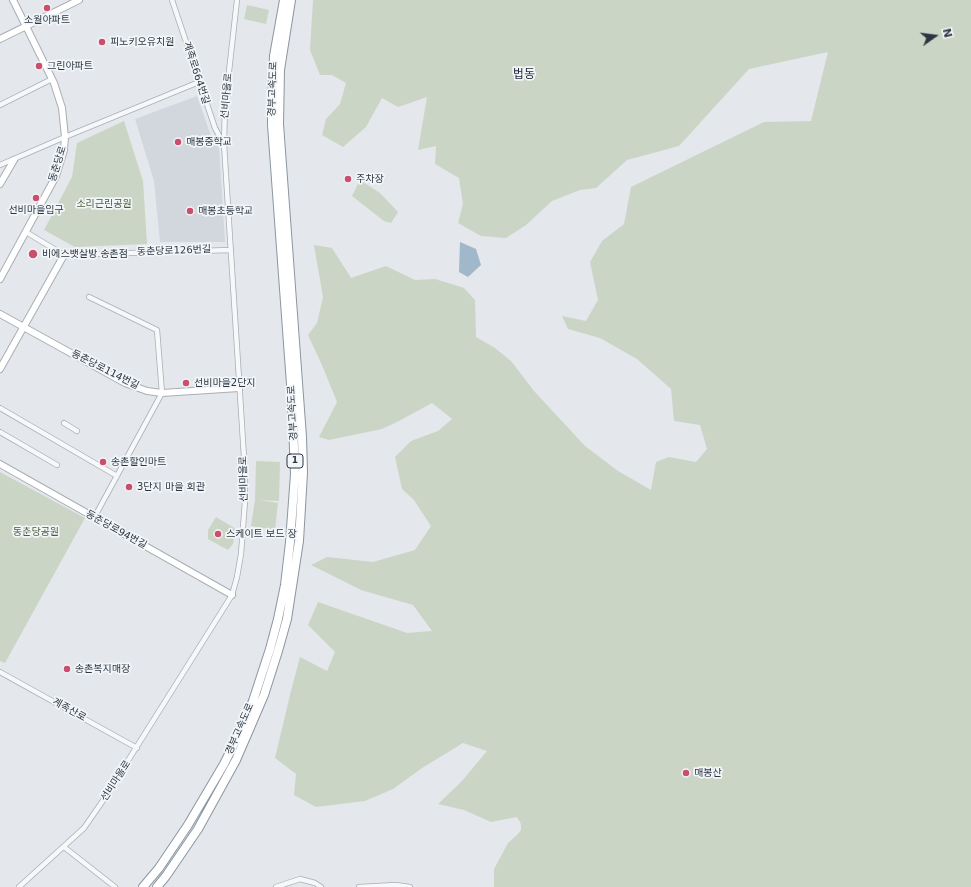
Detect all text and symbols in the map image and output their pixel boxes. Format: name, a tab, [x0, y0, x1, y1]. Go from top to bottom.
marker: 소월아파트	[42, 3, 52, 13]
place label: 소월아파트	[24, 14, 70, 26]
north arrow	[915, 16, 955, 56]
text: N	[940, 27, 955, 39]
place label: 피노키오유치원	[110, 36, 174, 48]
marker: 피노키오유치원	[97, 37, 107, 47]
street label: 계족로664번길	[180, 40, 212, 106]
place label: 그린아파트	[47, 60, 93, 72]
marker: 그린아파트	[34, 61, 44, 71]
street label: 경부고속도로	[266, 61, 280, 117]
district label: 법동	[513, 68, 535, 82]
street label: 선비마을로	[219, 73, 235, 119]
place label: 매봉중학교	[186, 136, 232, 148]
marker: 매봉중학교	[173, 137, 183, 147]
street label: 동춘당로	[47, 145, 69, 183]
place label: 주차장	[356, 173, 384, 185]
marker: 주차장	[343, 174, 353, 184]
marker: 선비마을입구	[31, 193, 41, 203]
park label: 소리근린공원	[76, 198, 132, 210]
place label: 선비마을입구	[8, 204, 64, 216]
place label: 매봉초등학교	[198, 205, 253, 217]
marker: 매봉초등학교	[185, 206, 195, 216]
street label: 동춘당로126번길	[137, 244, 211, 258]
marker: 비에스뱃살방 송촌점	[27, 248, 39, 260]
place label: 비에스뱃살방 송촌점	[42, 248, 128, 260]
street label: 동춘당로114번길	[69, 348, 141, 392]
place label: 선비마을2단지	[194, 377, 256, 389]
marker: 선비마을2단지	[181, 378, 191, 388]
street label: 경부고속도로	[286, 385, 300, 441]
road number: 1	[287, 454, 303, 468]
place label: 송촌할인마트	[111, 456, 166, 468]
street label: 선비마을로	[238, 456, 250, 502]
marker: 송촌할인마트	[98, 457, 108, 467]
place label: 3단지 마을 회관	[137, 481, 205, 493]
marker: 3단지 마을 회관	[124, 482, 134, 492]
street label: 동춘당로94번길	[83, 508, 149, 552]
park label: 동춘당공원	[13, 526, 59, 538]
place label: 스케이트 보드 장	[226, 528, 297, 540]
marker: 스케이트 보드 장	[213, 529, 223, 539]
place label: 송촌복지매장	[75, 663, 130, 675]
marker: 송촌복지매장	[62, 664, 72, 674]
street label: 계족산로	[50, 696, 88, 724]
street label: 경부고속도로	[223, 701, 257, 757]
street label: 선비마을로	[98, 758, 134, 804]
place label: 매봉산	[694, 767, 722, 779]
marker: 매봉산	[681, 768, 691, 778]

